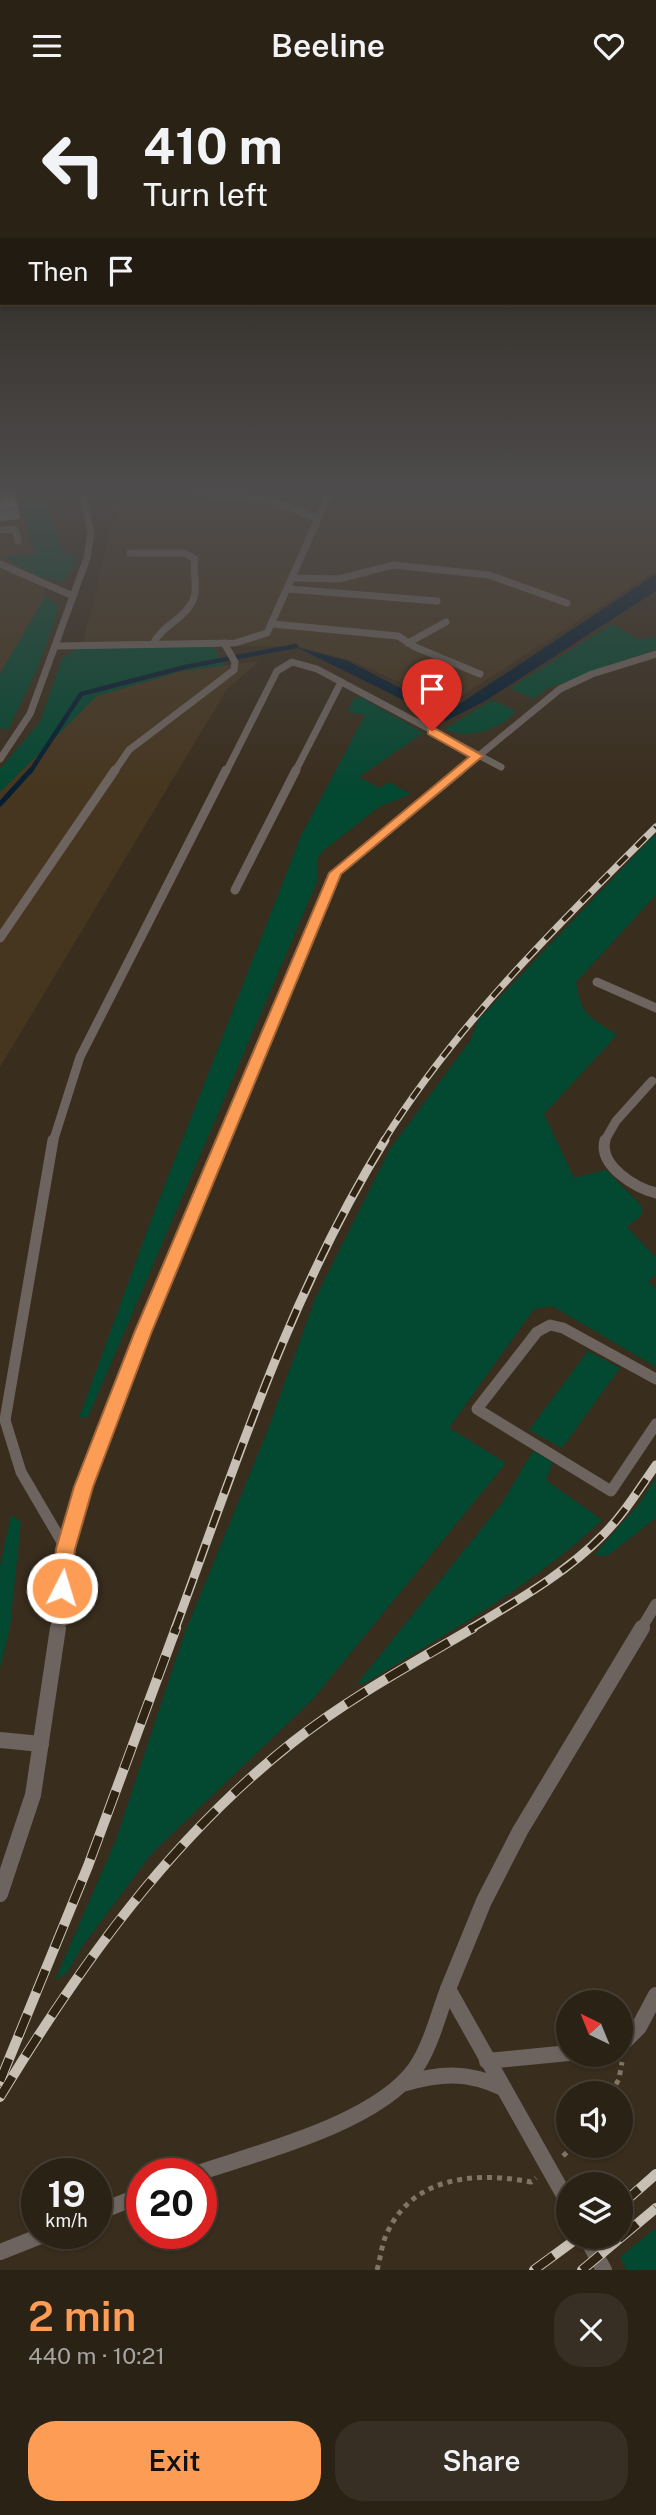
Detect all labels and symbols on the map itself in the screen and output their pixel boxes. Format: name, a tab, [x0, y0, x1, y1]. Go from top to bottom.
pin	[402, 659, 462, 731]
position arrow	[25, 1551, 99, 1625]
north arrow	[556, 1990, 634, 2067]
speed limit sign: 20	[126, 2158, 217, 2249]

